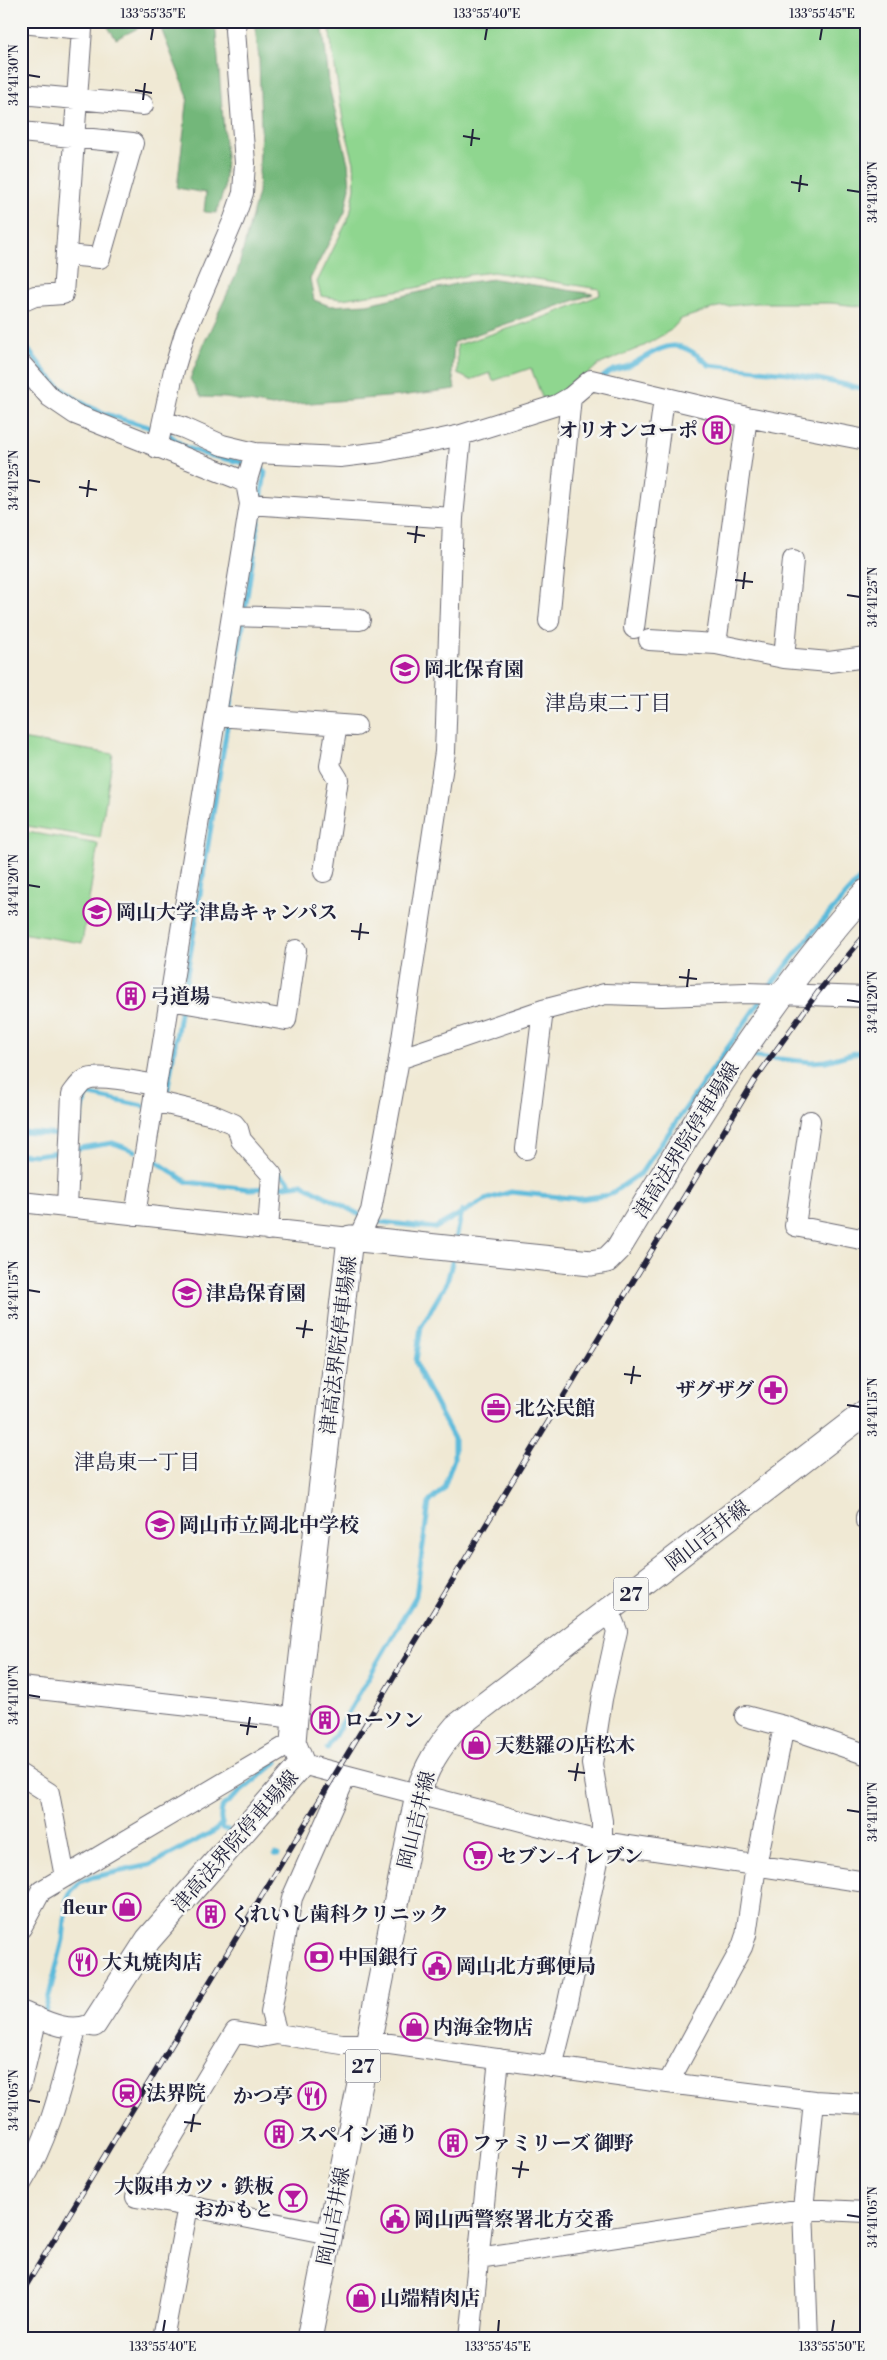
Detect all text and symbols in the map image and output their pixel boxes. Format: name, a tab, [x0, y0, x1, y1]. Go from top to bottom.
text: 133°55'35"E	[121, 7, 185, 22]
text: 133°55'40"E	[454, 7, 520, 22]
text: 133°55'45"E	[789, 7, 855, 22]
text: 34°41'30"N	[7, 44, 22, 106]
text: 34°41'30"N	[866, 161, 881, 223]
building icon: オリオンコーポ	[702, 415, 732, 445]
place label: オリオンコーポ	[558, 419, 698, 444]
text: 34°41'25"N	[7, 450, 22, 510]
text: 34°41'25"N	[866, 567, 881, 627]
school or university icon: 岡北保育園	[390, 654, 420, 684]
place label: 岡北保育園	[424, 658, 524, 683]
district label: 津島東二丁目	[545, 691, 671, 717]
text: 34°41'20"N	[7, 854, 22, 916]
school or university icon: 岡山大学 津島キャンパス	[82, 897, 112, 927]
place label: 岡山大学 津島キャンパス	[116, 901, 338, 926]
text: 34°41'20"N	[866, 971, 881, 1033]
building icon: 弓道場	[116, 981, 146, 1011]
place label: 弓道場	[150, 985, 210, 1010]
street label: 津高法界院停車場線	[629, 1058, 746, 1224]
street label: 津高法界院停車場線	[316, 1254, 363, 1436]
text: 34°41'15"N	[7, 1261, 22, 1319]
school or university icon: 津島保育園	[172, 1278, 202, 1308]
place label: 津島保育園	[206, 1282, 306, 1307]
pharmacy icon: ザグザグ	[758, 1375, 788, 1405]
text: 34°41'15"N	[866, 1378, 881, 1436]
place label: ザグザグ	[676, 1379, 754, 1404]
office icon: 北公民館	[481, 1393, 511, 1423]
place label: 北公民館	[515, 1397, 595, 1422]
district label: 津島東一丁目	[74, 1450, 200, 1476]
street label: 岡山吉井線	[661, 1496, 755, 1577]
school or university icon: 岡山市立岡北中学校	[145, 1510, 175, 1540]
place label: 岡山市立岡北中学校	[179, 1514, 359, 1539]
road number: 27	[614, 1578, 648, 1610]
text: 34°41'10"N	[7, 1665, 22, 1725]
building icon: ローソン	[310, 1705, 340, 1735]
place label: ローソン	[344, 1709, 423, 1734]
shop icon: 天麩羅の店松木	[461, 1730, 491, 1760]
place label: 天麩羅の店松木	[495, 1734, 635, 1759]
street label: 津高法界院停車場線	[168, 1766, 305, 1918]
street label: 岡山吉井線	[393, 1769, 442, 1872]
text: 34°41'10"N	[866, 1782, 881, 1842]
supermarket icon: セブン-イレブン	[463, 1841, 493, 1871]
place label: セブン-イレブン	[497, 1845, 643, 1870]
shop icon: fleur	[112, 1892, 142, 1922]
place label: fleur	[62, 1896, 108, 1921]
building icon: くれいし歯科クリニック	[196, 1899, 226, 1929]
place label: くれいし歯科クリニック	[230, 1903, 449, 1928]
bank icon: 中国銀行	[304, 1942, 334, 1972]
place label: 中国銀行	[338, 1946, 418, 1971]
restaurant icon: 大丸焼肉店	[68, 1947, 98, 1977]
place label: 大丸焼肉店	[102, 1951, 202, 1976]
public building icon: 岡山北方郵便局	[422, 1951, 452, 1981]
place label: 岡山北方郵便局	[456, 1955, 596, 1980]
shop icon: 内海金物店	[399, 2012, 429, 2042]
place label: 内海金物店	[433, 2016, 533, 2041]
road number: 27	[346, 2050, 380, 2082]
text: 34°41'05"N	[7, 2069, 22, 2131]
station icon: 法界院	[112, 2078, 142, 2108]
restaurant icon: かつ亭	[297, 2081, 327, 2111]
place label: 法界院	[146, 2082, 206, 2107]
place label: かつ亭	[233, 2085, 293, 2110]
building icon: スペイン通り	[264, 2119, 294, 2149]
place label: スペイン通り	[298, 2123, 418, 2148]
building icon: ファミリーズ 御野	[438, 2128, 468, 2158]
place label: ファミリーズ 御野	[472, 2132, 634, 2157]
street label: 岡山吉井線	[313, 2165, 356, 2268]
place label: 大阪串カツ・鉄板 おかもと	[114, 2175, 274, 2223]
bar icon: 大阪串カツ・鉄板 おかもと	[278, 2183, 308, 2213]
text: 34°41'05"N	[866, 2186, 881, 2248]
public building icon: 岡山西警察署北方交番	[380, 2204, 410, 2234]
place label: 岡山西警察署北方交番	[414, 2208, 614, 2233]
shop icon: 山端精肉店	[346, 2283, 376, 2313]
place label: 山端精肉店	[380, 2287, 480, 2312]
text: 133°55'40"E	[130, 2340, 196, 2355]
text: 133°55'45"E	[465, 2340, 531, 2355]
text: 133°55'50"E	[799, 2340, 865, 2355]

